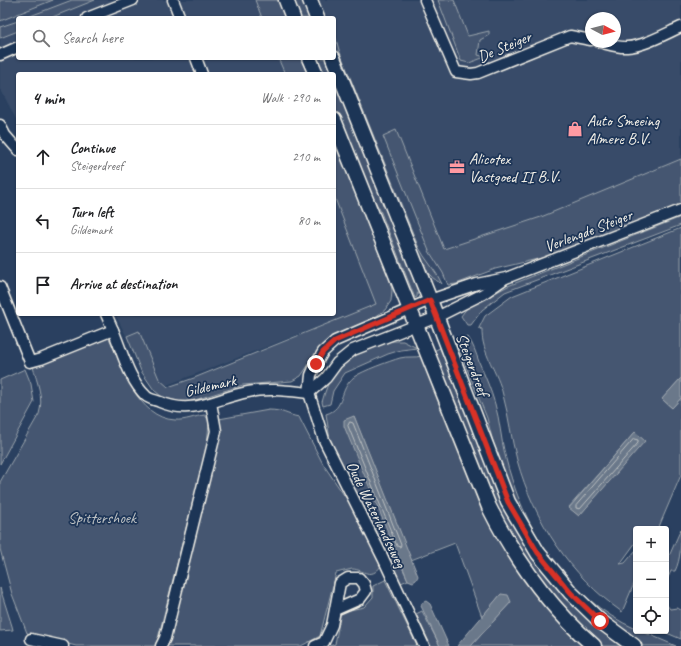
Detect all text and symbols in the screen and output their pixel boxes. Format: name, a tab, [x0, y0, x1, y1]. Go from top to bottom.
north arrow	[585, 12, 621, 48]
search box	[16, 16, 336, 60]
street label: De Steiger	[475, 26, 535, 67]
icon: search	[30, 27, 52, 49]
text: Search here	[62, 29, 123, 48]
text: 4 min	[32, 88, 65, 109]
text: Walk · 290 m	[261, 90, 320, 106]
place label: Auto Smeeing Almere B.V.	[587, 111, 661, 149]
shop icon: Auto Smeeing Almere B.V.	[566, 120, 584, 138]
text: Continue	[70, 139, 115, 158]
icon: ahead	[32, 146, 54, 168]
text: 210 m	[292, 149, 320, 165]
place label: Alicotex Vastgoed II B.V.	[469, 149, 561, 187]
text: Steigerdreef	[70, 158, 123, 174]
office icon: Alicotex Vastgoed II B.V.	[448, 158, 466, 176]
text: Turn left	[70, 203, 113, 222]
street label: Verlengde Steiger	[542, 205, 636, 257]
icon: left	[32, 210, 54, 232]
text: 80 m	[298, 213, 320, 229]
text: Gildemark	[70, 222, 112, 238]
icon: arrive	[32, 274, 54, 296]
text: Arrive at destination	[70, 275, 177, 294]
street label: Steigerdreef	[451, 330, 495, 402]
route end	[307, 355, 325, 373]
street label: Gildemark	[183, 370, 239, 402]
street label: Oude Waterlandseweg	[342, 458, 411, 572]
park label: Spittershoek	[68, 508, 137, 528]
map controls	[633, 526, 669, 634]
button: +	[633, 526, 669, 562]
button: −	[633, 562, 669, 598]
button: locate	[633, 598, 669, 634]
route start	[591, 612, 609, 630]

